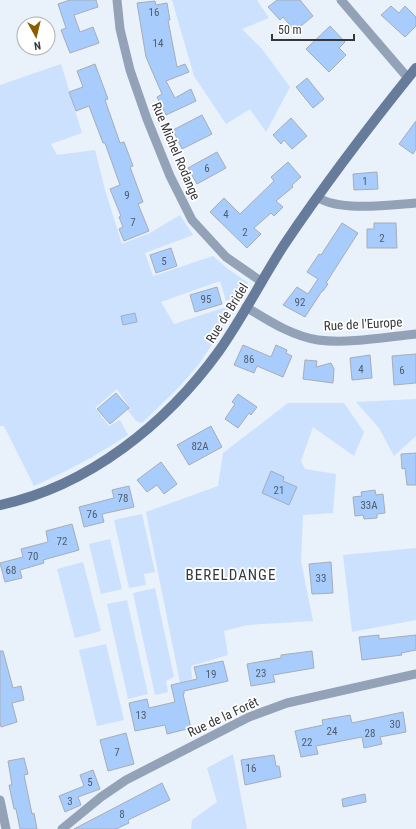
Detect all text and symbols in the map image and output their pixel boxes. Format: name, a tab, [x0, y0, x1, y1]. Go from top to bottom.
house number: 16	[149, 6, 159, 19]
north arrow	[16, 16, 56, 56]
scale bar	[272, 16, 354, 42]
text: 50 m	[278, 23, 302, 37]
house number: 14	[153, 37, 164, 50]
text: N	[33, 39, 42, 52]
street label: Rue Michel Rodange	[149, 100, 203, 202]
house number: 6	[204, 162, 210, 175]
house number: 1	[362, 175, 368, 188]
house number: 9	[124, 189, 130, 202]
house number: 4	[223, 208, 229, 221]
house number: 7	[130, 216, 136, 229]
house number: 2	[242, 226, 248, 239]
house number: 2	[379, 232, 385, 245]
house number: 5	[161, 255, 167, 268]
street label: Rue de Bridel	[203, 280, 251, 346]
house number: 95	[201, 293, 211, 306]
house number: 92	[295, 296, 305, 309]
street label: Rue de l'Europe	[323, 314, 403, 334]
house number: 86	[244, 353, 254, 366]
house number: 4	[358, 363, 364, 376]
house number: 6	[399, 364, 405, 377]
house number: 82A	[191, 440, 209, 453]
house number: 21	[274, 484, 284, 497]
house number: 78	[118, 492, 128, 505]
house number: 33A	[360, 499, 378, 512]
house number: 76	[87, 508, 97, 521]
house number: 72	[57, 535, 67, 548]
house number: 70	[28, 550, 38, 563]
house number: 68	[6, 564, 16, 577]
district label: BERELDANGE	[186, 566, 276, 584]
house number: 33	[316, 572, 326, 585]
house number: 23	[256, 667, 266, 680]
house number: 19	[206, 668, 216, 681]
street label: Rue de la Forêt	[185, 694, 261, 740]
house number: 13	[136, 709, 146, 722]
house number: 30	[390, 718, 400, 731]
house number: 24	[327, 725, 338, 738]
house number: 28	[365, 727, 375, 740]
house number: 22	[302, 736, 312, 749]
house number: 7	[114, 746, 120, 759]
house number: 16	[246, 762, 256, 775]
house number: 5	[87, 776, 93, 789]
house number: 3	[67, 795, 73, 808]
house number: 8	[119, 808, 125, 821]

